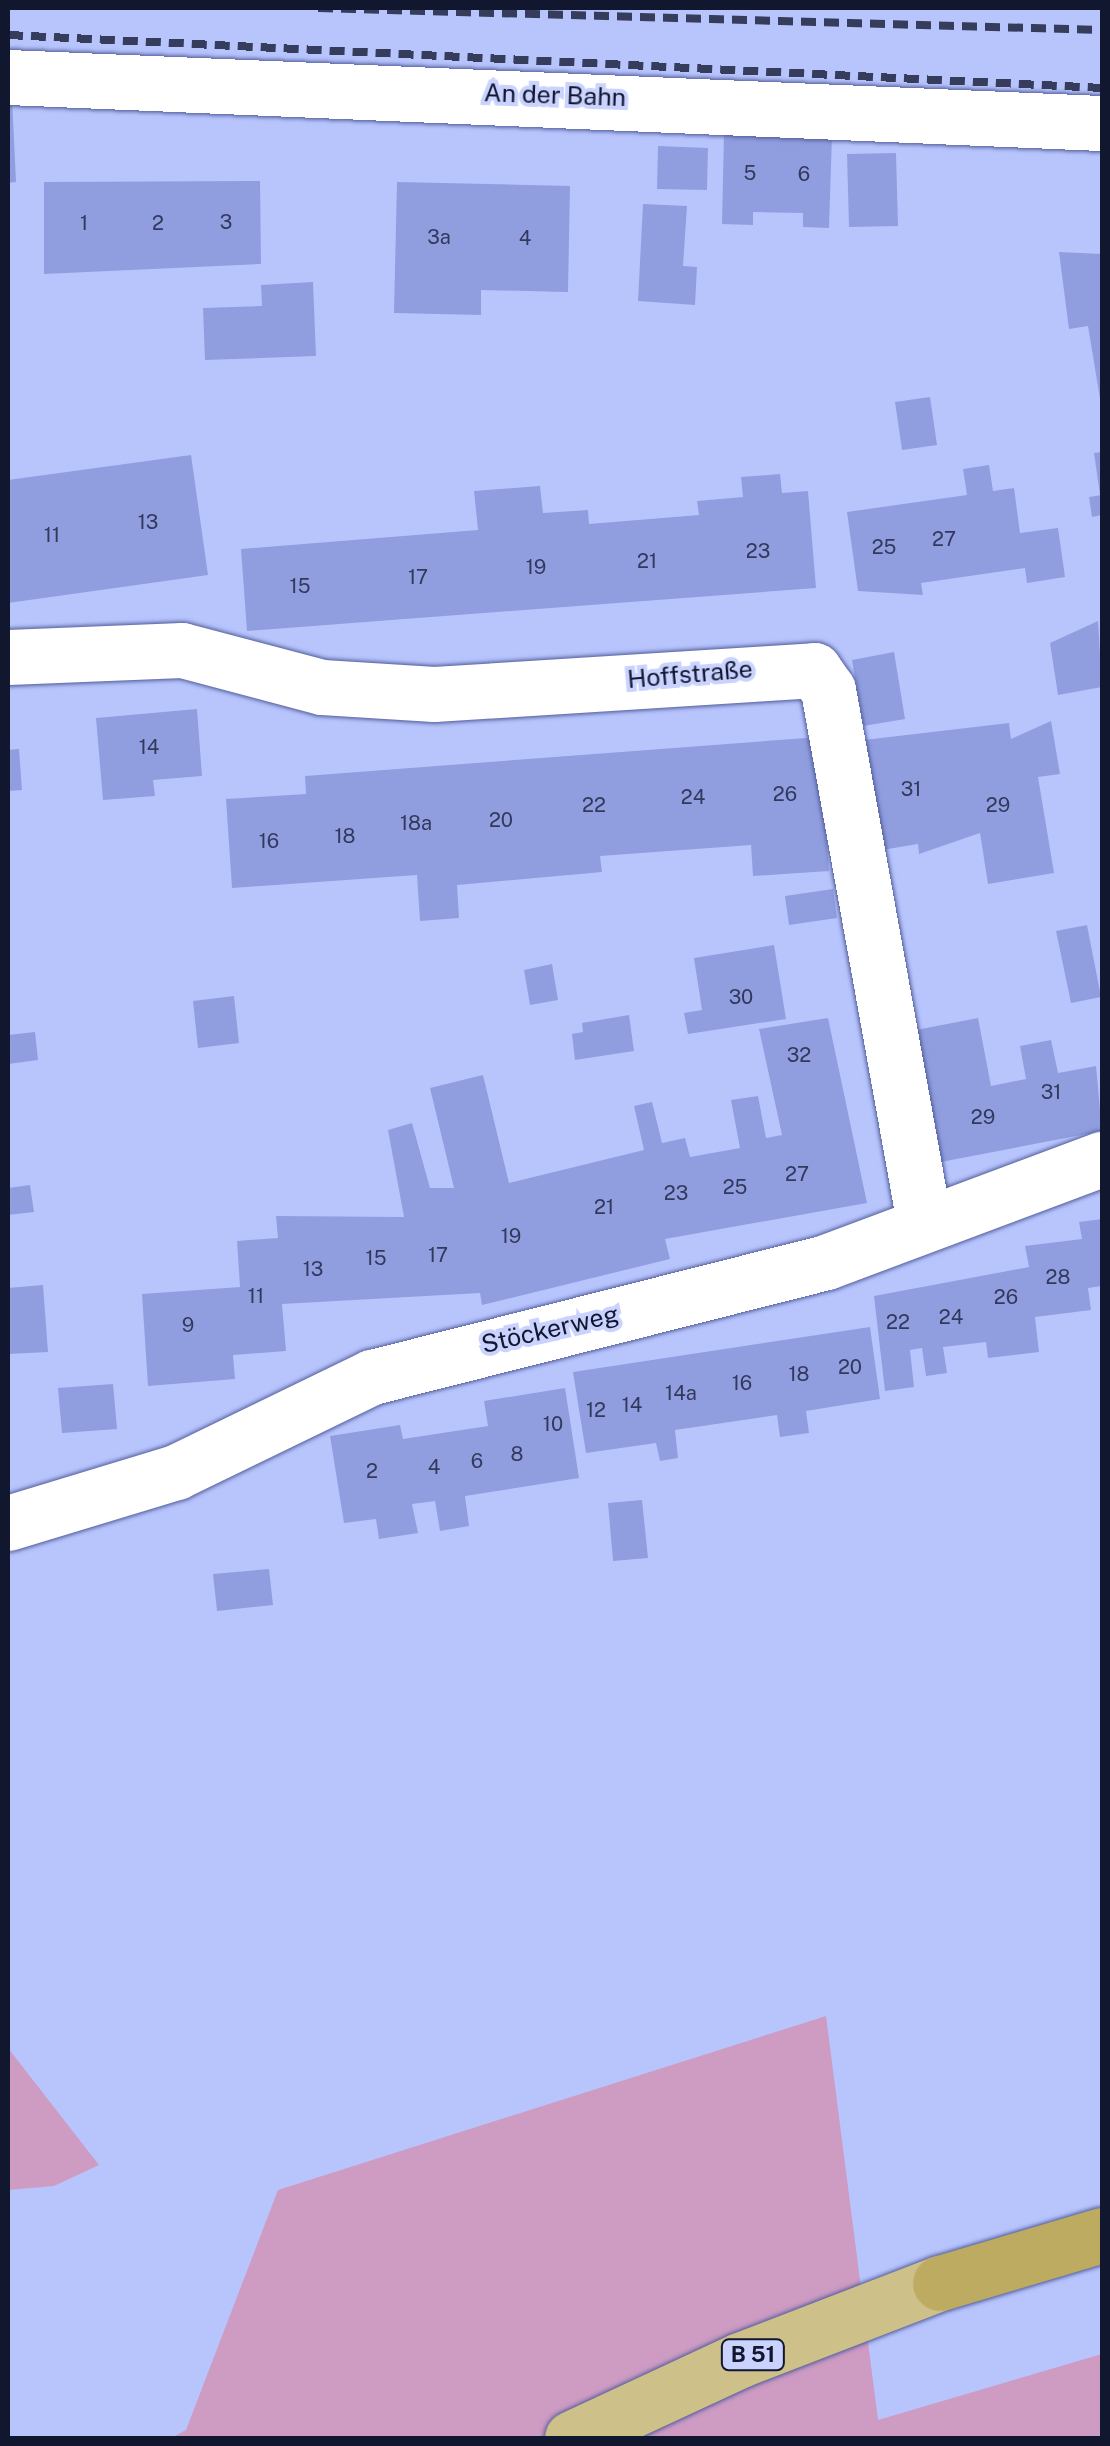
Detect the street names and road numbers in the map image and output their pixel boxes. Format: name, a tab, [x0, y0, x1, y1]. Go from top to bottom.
street label: An der Bahn	[483, 78, 627, 112]
street label: Hoffstraße	[626, 654, 754, 694]
street label: Stöckerweg	[479, 1299, 621, 1359]
road number: B 51	[720, 2338, 786, 2372]

